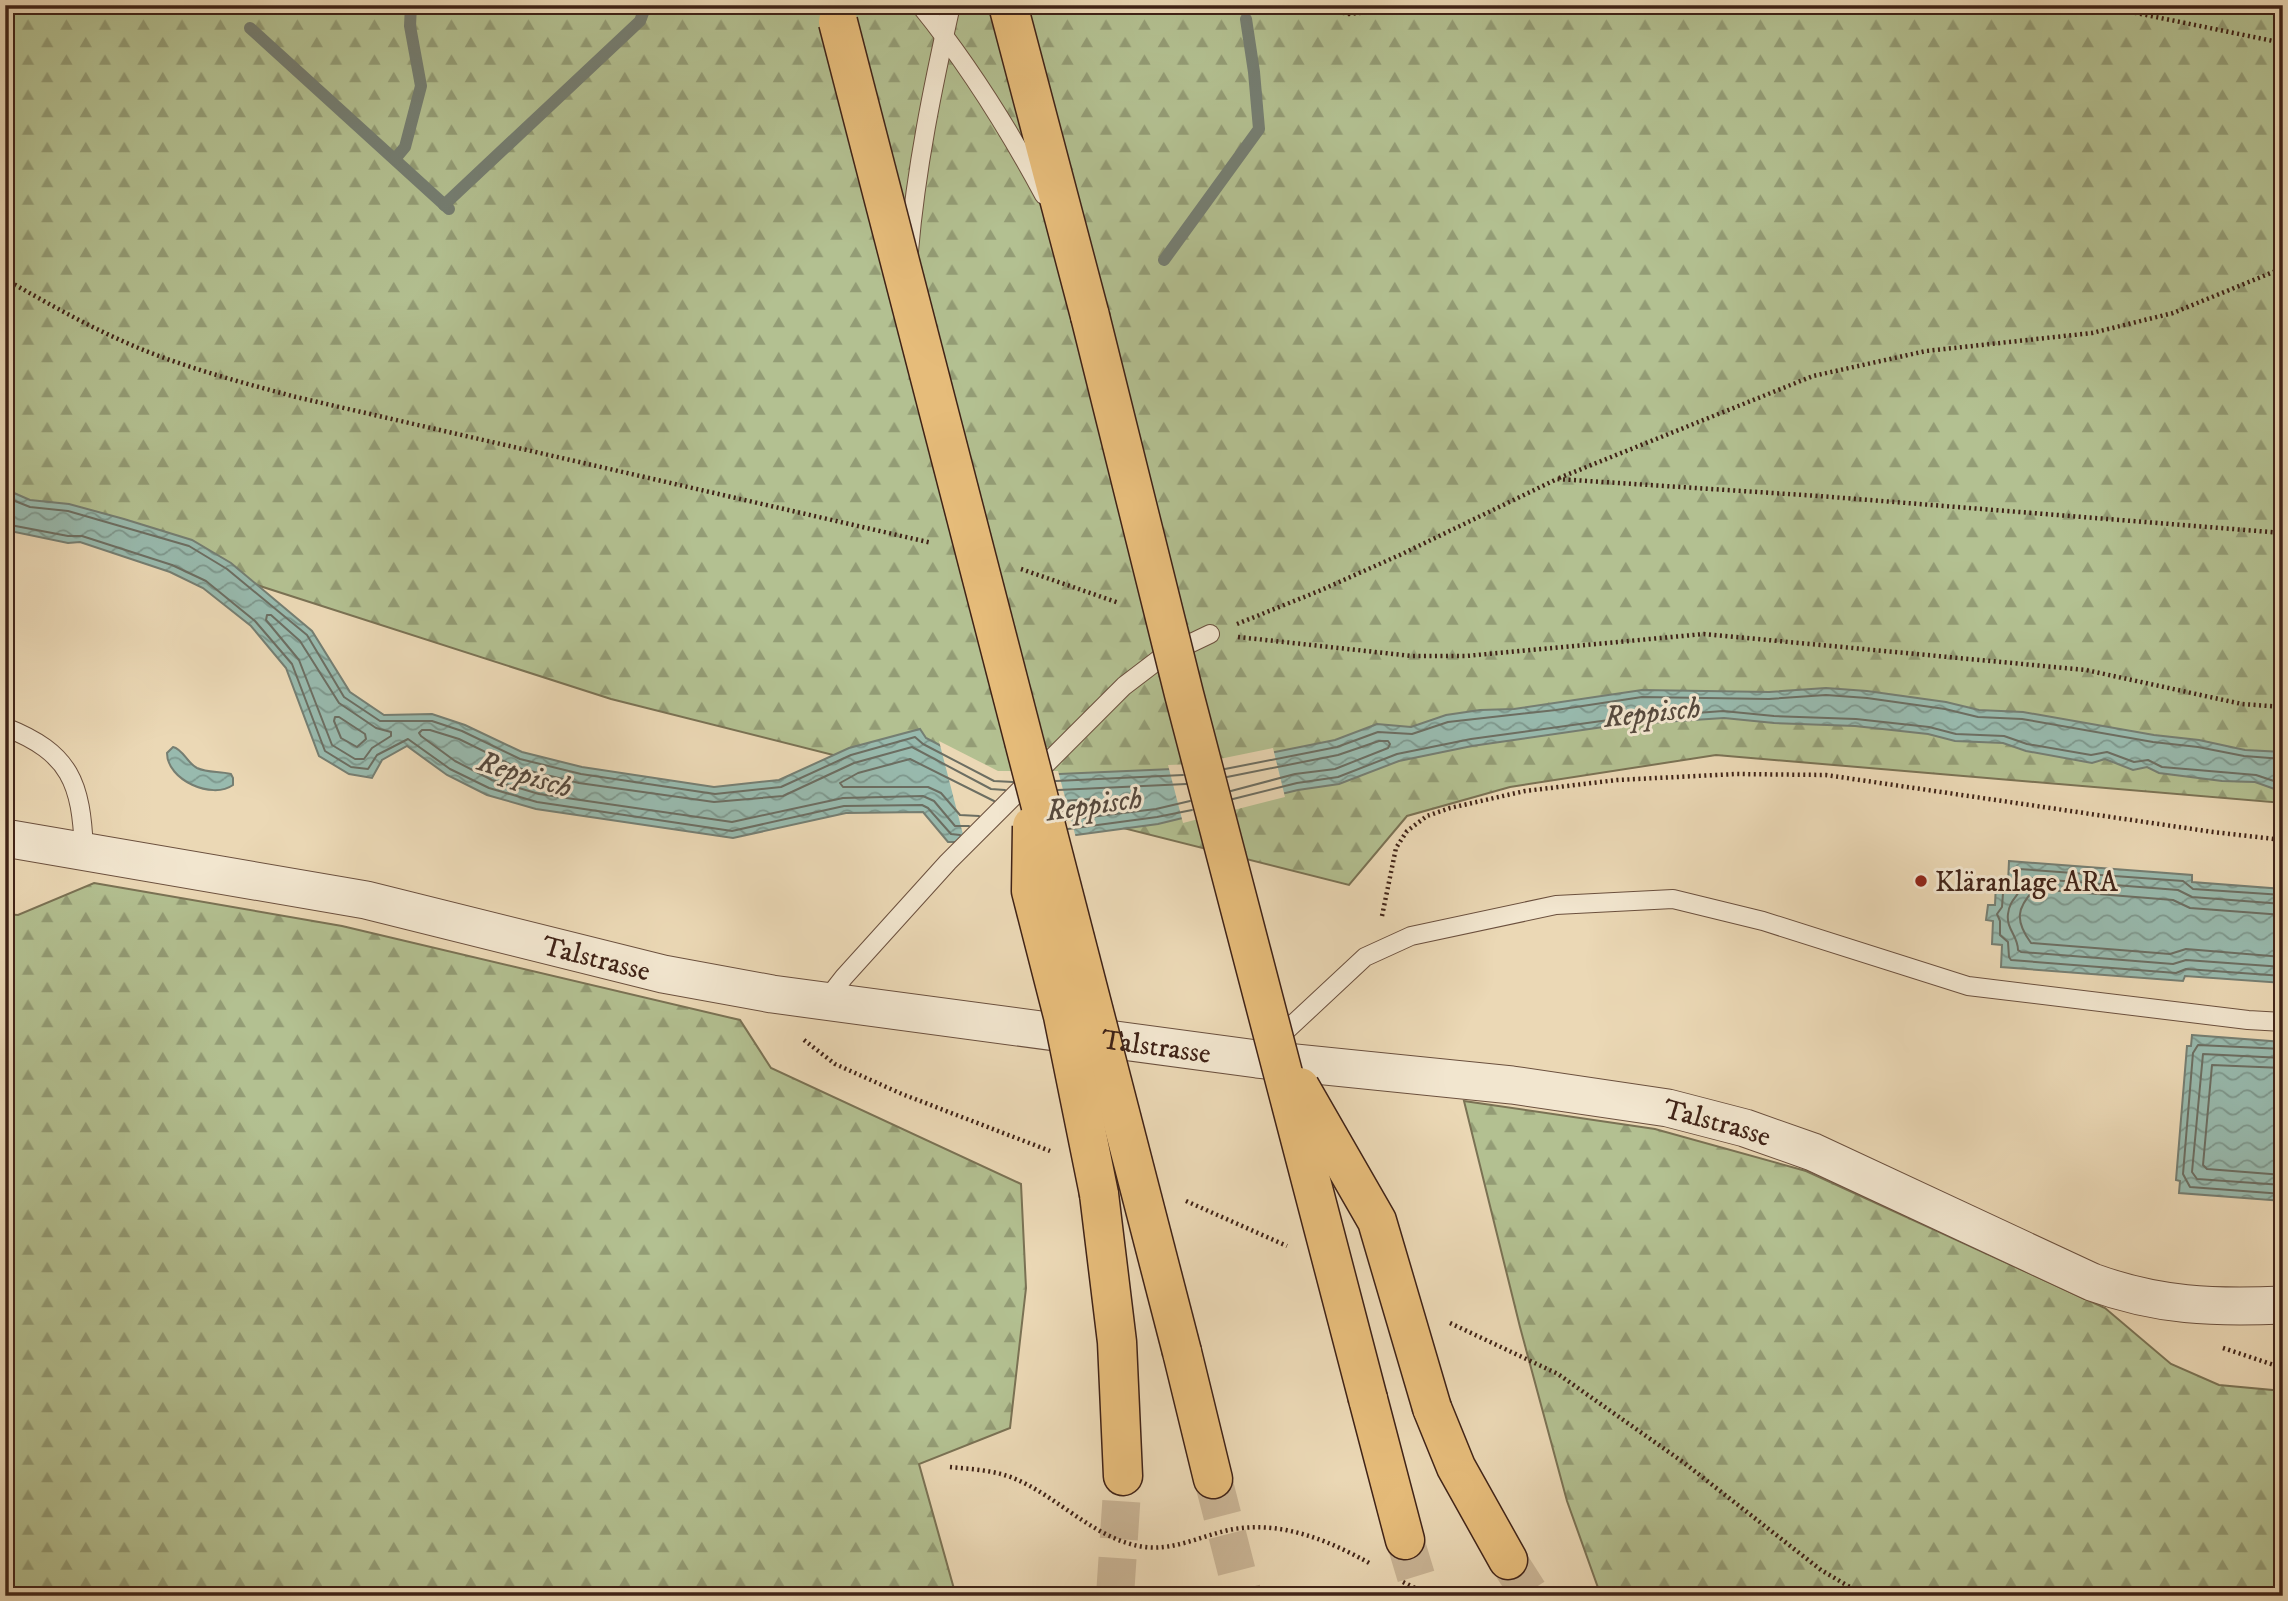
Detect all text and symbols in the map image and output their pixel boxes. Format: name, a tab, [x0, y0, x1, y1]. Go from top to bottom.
water label: Reppisch	[1601, 690, 1702, 737]
water label: Reppisch	[472, 743, 576, 807]
water label: Reppisch	[1043, 780, 1145, 831]
place label: Kläranlage ARA	[1935, 865, 2119, 900]
marker: Kläranlage ARA	[1913, 873, 1929, 889]
street label: Talstrasse	[539, 929, 654, 989]
street label: Talstrasse	[1099, 1022, 1213, 1072]
street label: Talstrasse	[1660, 1092, 1776, 1155]

